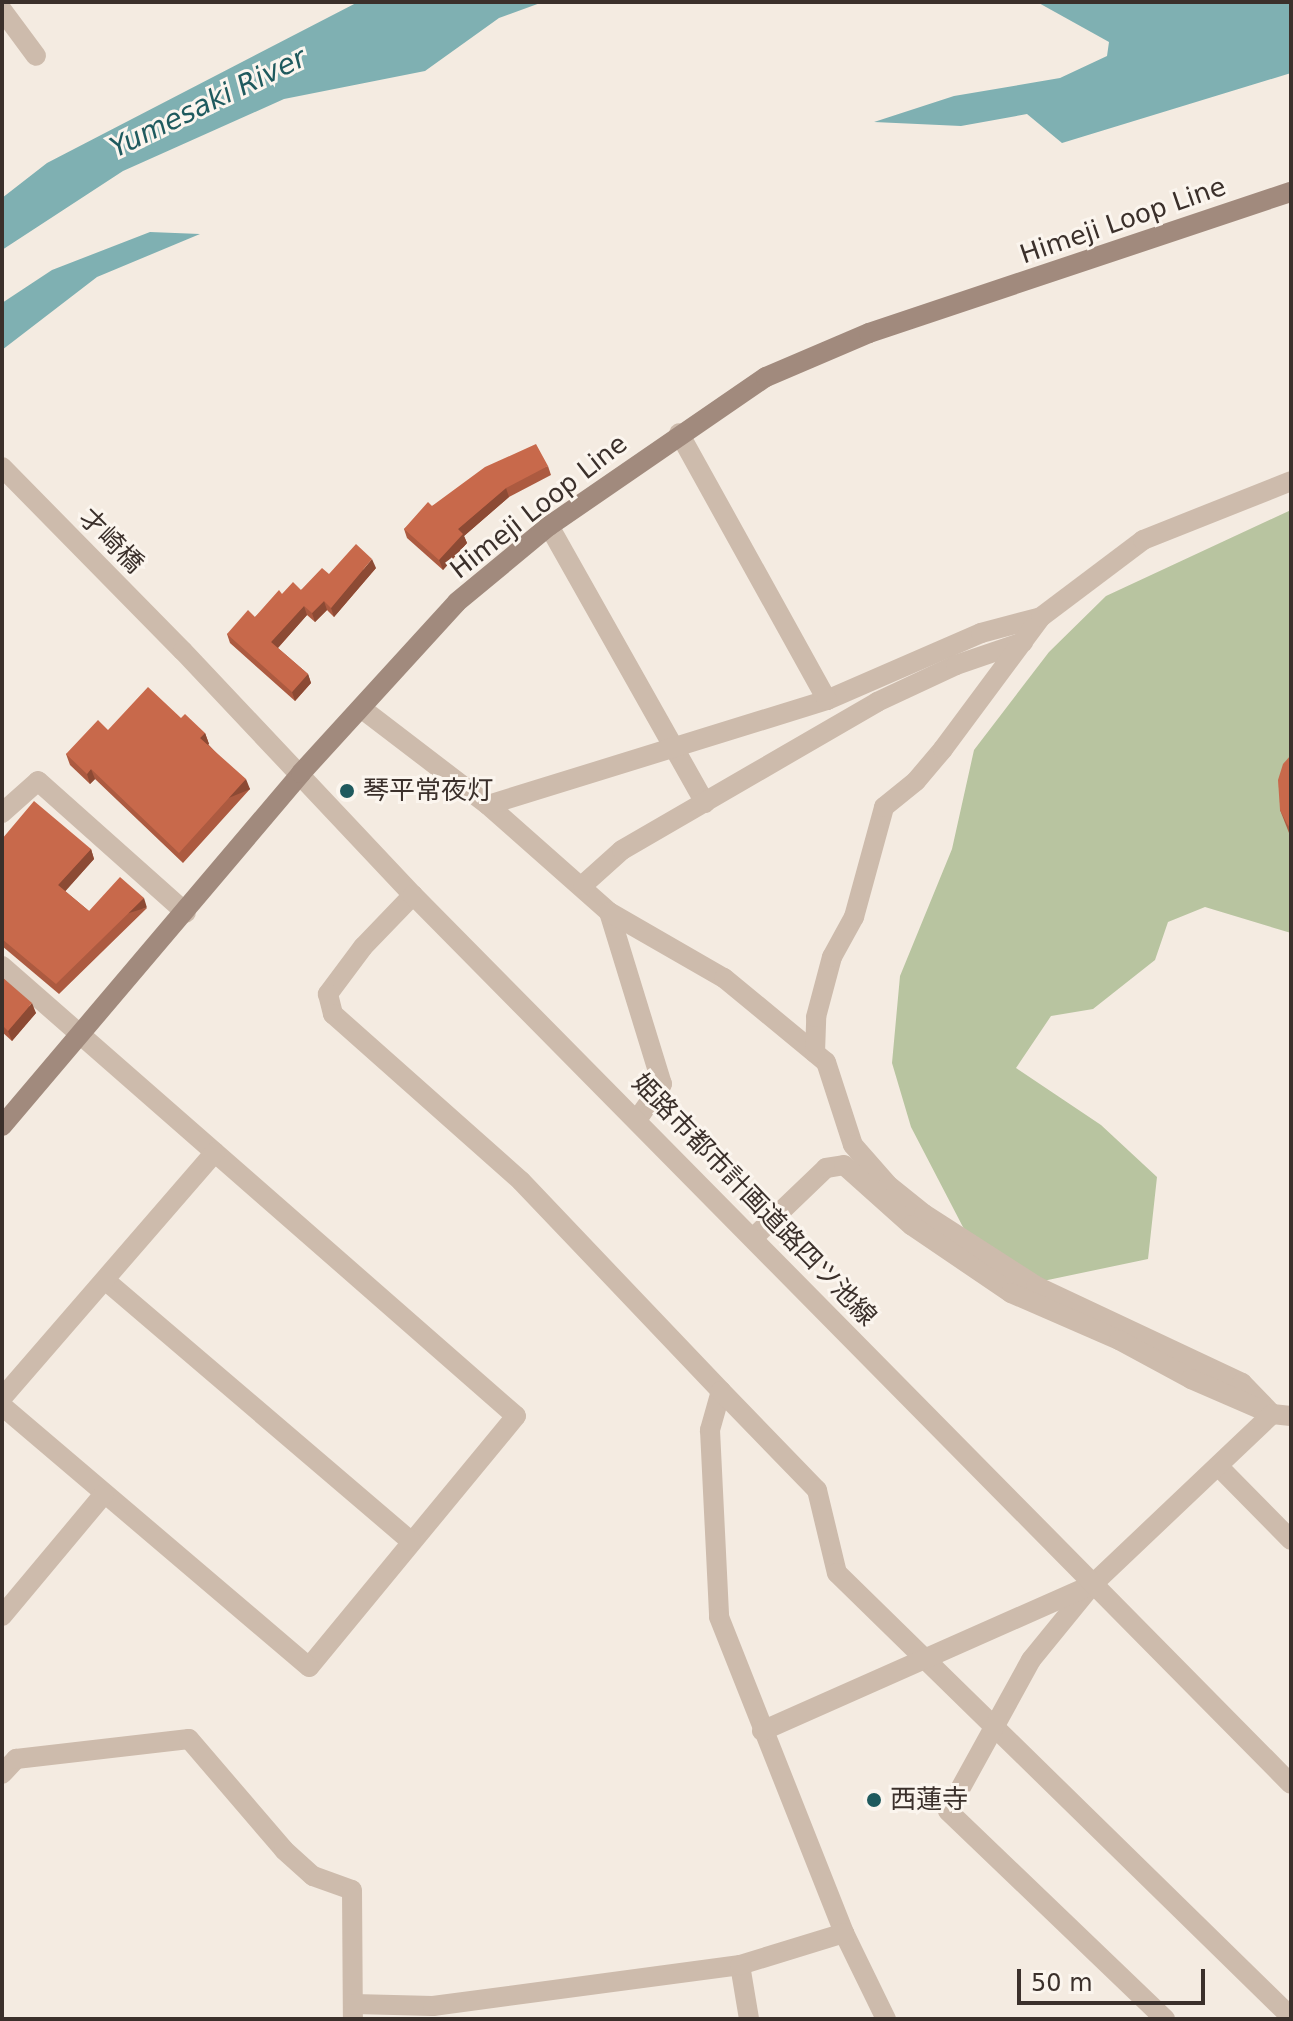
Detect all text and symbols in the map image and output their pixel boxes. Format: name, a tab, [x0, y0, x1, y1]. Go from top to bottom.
water label: Yumesaki River	[104, 41, 312, 165]
street label: Himeji Loop Line	[1016, 171, 1230, 271]
street label: Himeji Loop Line	[444, 428, 634, 586]
street label: 才崎橋	[72, 502, 150, 580]
place label: 琴平常夜灯	[363, 775, 493, 807]
marker: 琴平常夜灯	[338, 782, 356, 800]
street label: 姫路市都市計画道路四ツ池線	[625, 1068, 883, 1332]
place label: 西蓮寺	[890, 1784, 968, 1816]
marker: 西蓮寺	[865, 1791, 883, 1809]
scale bar	[1021, 1953, 1209, 2003]
text: 50 m	[1031, 1969, 1093, 1997]

